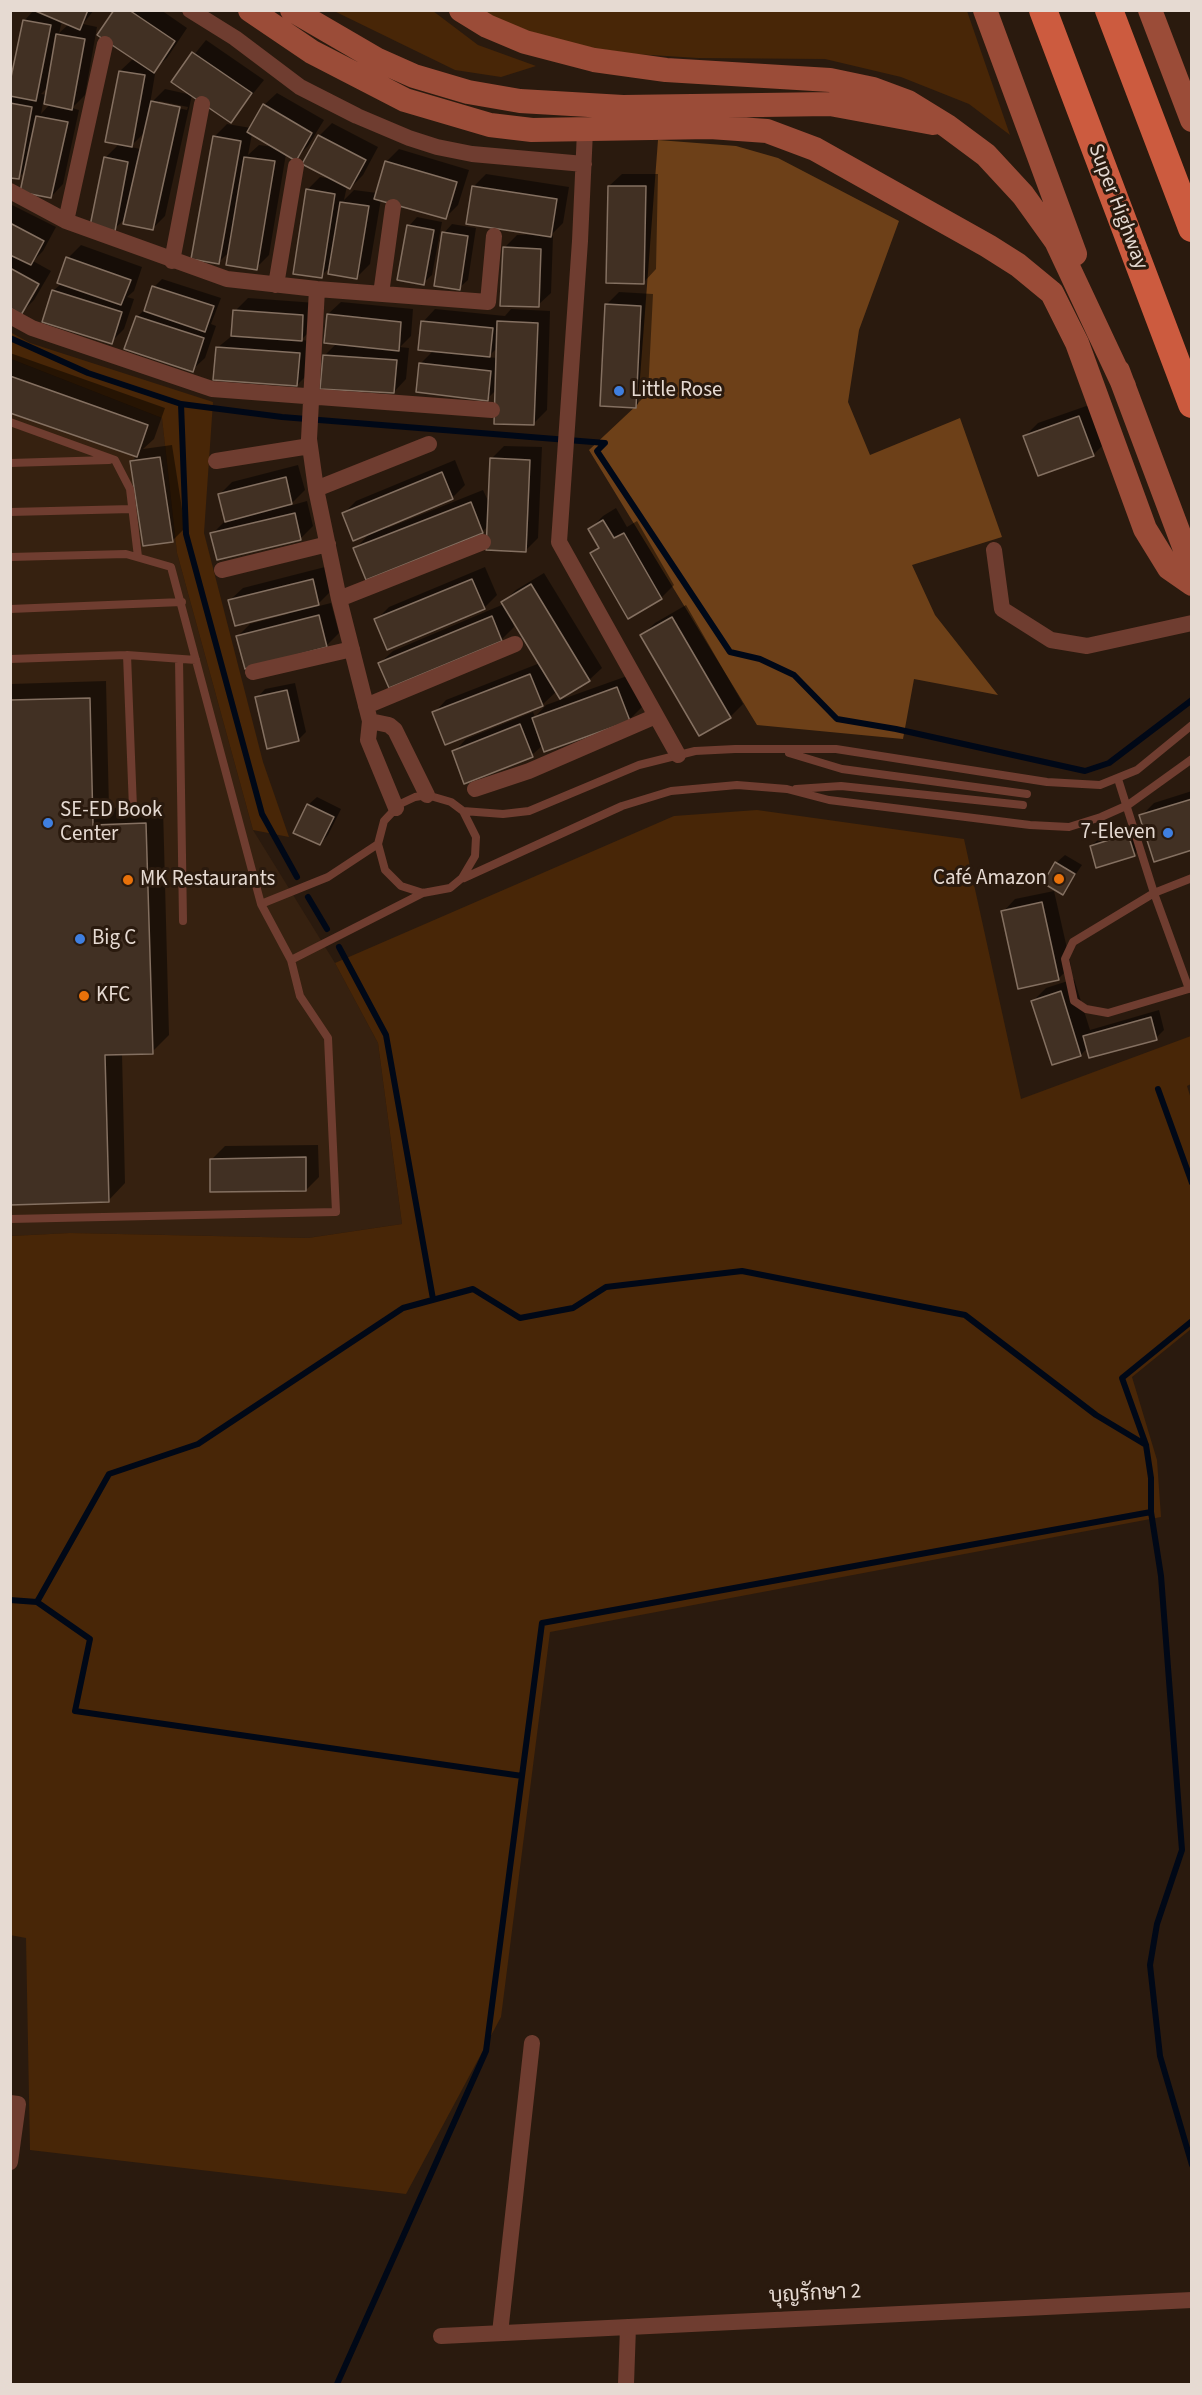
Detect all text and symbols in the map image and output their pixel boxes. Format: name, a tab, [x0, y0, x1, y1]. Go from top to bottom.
street label: Super Highway	[1082, 141, 1152, 273]
place label: Little Rose	[631, 378, 722, 404]
marker: Little Rose	[612, 384, 626, 398]
place label: SE-ED Book Center	[60, 798, 163, 848]
marker: SE-ED Book Center	[41, 816, 55, 830]
place label: 7-Eleven	[1080, 820, 1156, 846]
marker: 7-Eleven	[1161, 826, 1175, 840]
place label: Café Amazon	[933, 866, 1047, 892]
place label: MK Restaurants	[140, 867, 275, 893]
marker: Café Amazon	[1052, 872, 1066, 886]
marker: MK Restaurants	[121, 873, 135, 887]
place label: Big C	[92, 926, 136, 952]
marker: Big C	[73, 932, 87, 946]
place label: KFC	[96, 983, 130, 1009]
marker: KFC	[77, 989, 91, 1003]
street label: บุญรักษา 2	[768, 2280, 862, 2310]

